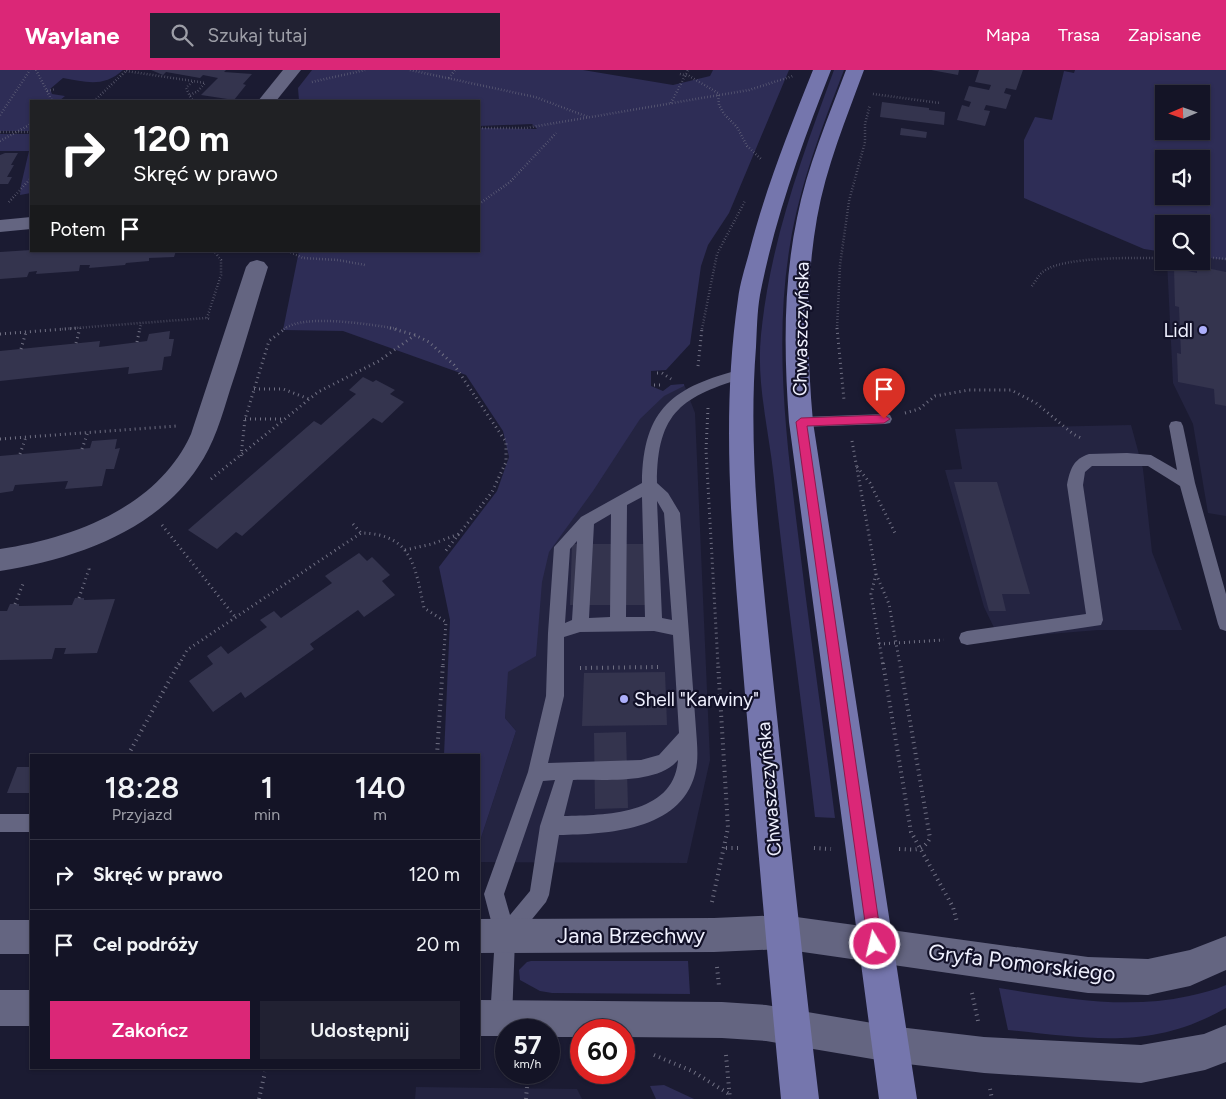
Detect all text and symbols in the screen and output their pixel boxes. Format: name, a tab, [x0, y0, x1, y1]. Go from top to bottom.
search box	[150, 13, 500, 58]
text: Waylane	[25, 21, 120, 50]
icon: search	[168, 21, 196, 49]
text: Szukaj tutaj	[208, 24, 307, 47]
text: Mapa	[986, 24, 1030, 46]
text: Trasa	[1058, 24, 1100, 46]
text: Zapisane	[1128, 24, 1201, 46]
north arrow	[1155, 85, 1210, 140]
map controls	[1155, 85, 1210, 270]
text: 120 m	[133, 118, 230, 160]
icon: right	[50, 120, 115, 185]
button: sound	[1155, 150, 1210, 205]
text: Skręć w prawo	[133, 160, 278, 187]
icon: arrive	[116, 215, 144, 243]
button: search	[1155, 215, 1210, 270]
text: Potem	[50, 218, 106, 241]
street label: Chwaszczyńska	[788, 262, 814, 396]
place label: Lidl	[1163, 319, 1193, 342]
marker: Lidl	[1197, 324, 1209, 336]
pin	[863, 368, 905, 419]
icon: arrive	[870, 375, 898, 403]
place label: Shell "Karwiny"	[634, 688, 759, 711]
marker: Shell "Karwiny"	[618, 693, 630, 705]
street label: Chwaszczyńska	[752, 721, 786, 857]
text: 18:28	[105, 769, 179, 806]
text: 1	[261, 769, 273, 806]
text: 140	[355, 769, 405, 806]
text: Przyjazd	[112, 805, 172, 824]
text: min	[254, 805, 280, 824]
text: m	[373, 805, 387, 824]
icon: right	[50, 861, 78, 889]
text: Skręć w prawo	[93, 863, 223, 886]
text: 120 m	[408, 863, 460, 886]
position arrow	[848, 917, 900, 969]
street label: Jana Brzechwy	[557, 922, 705, 949]
icon: arrive	[50, 931, 78, 959]
text: Cel podróży	[93, 933, 199, 956]
text: 20 m	[416, 933, 460, 956]
street label: Gryfa Pomorskiego	[927, 938, 1117, 988]
button: Zakończ	[50, 1001, 250, 1059]
button: Udostępnij	[260, 1001, 460, 1059]
speed limit sign: 60	[570, 1019, 635, 1084]
text: 57	[513, 1030, 542, 1060]
text: km/h	[514, 1057, 541, 1071]

